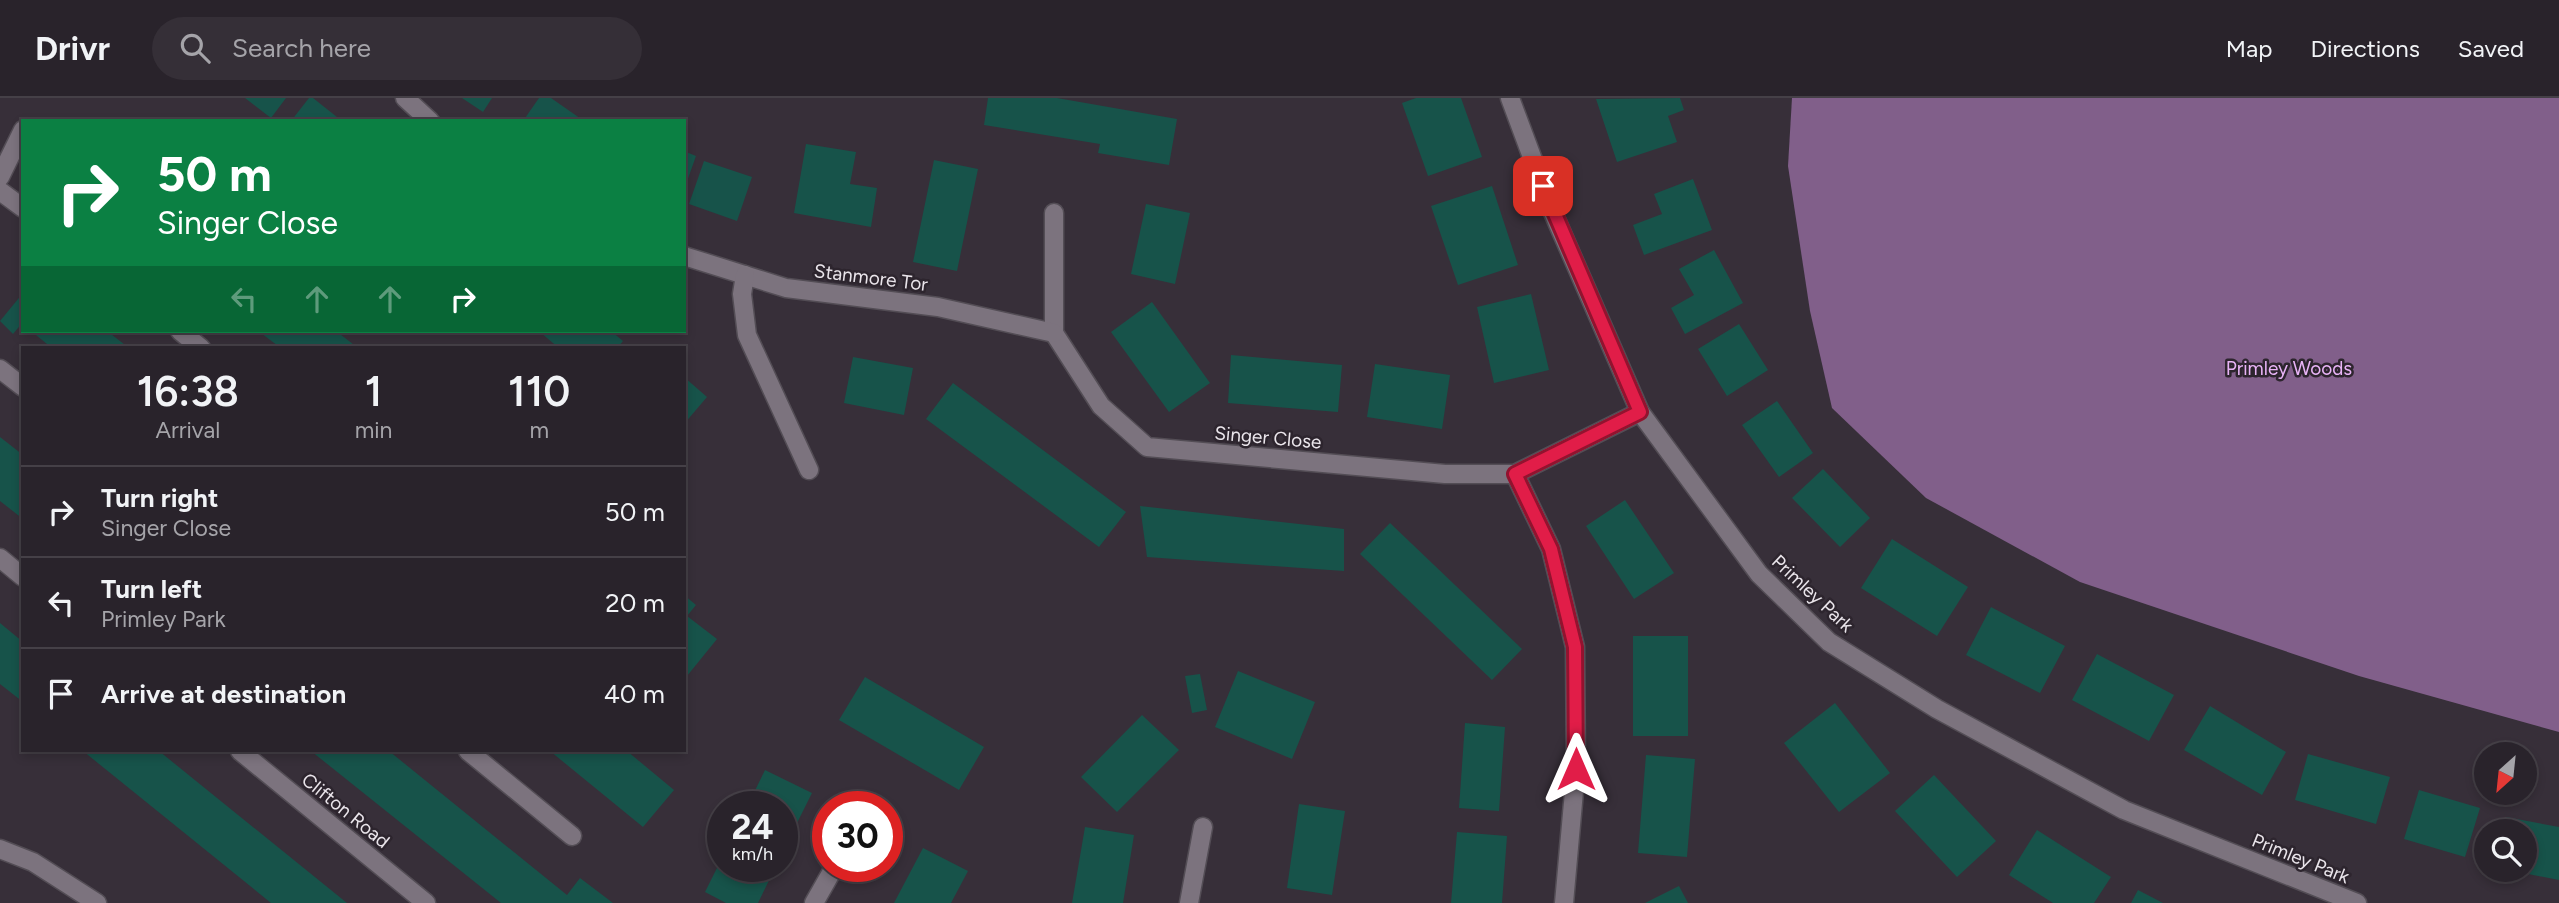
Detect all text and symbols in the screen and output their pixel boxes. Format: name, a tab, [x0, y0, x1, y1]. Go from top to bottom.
search box	[152, 17, 642, 80]
text: Drivr	[35, 29, 110, 68]
icon: search	[176, 29, 214, 67]
text: Search here	[232, 32, 371, 64]
text: Map	[2226, 34, 2272, 63]
text: Directions	[2310, 34, 2420, 63]
text: Saved	[2458, 34, 2524, 63]
text: 50 m	[157, 144, 272, 203]
icon: right	[42, 147, 133, 238]
pin	[1513, 156, 1573, 216]
icon: arrive	[1524, 167, 1562, 205]
text: Singer Close	[157, 204, 338, 242]
street label: Stanmore Tor	[813, 259, 930, 296]
icon: left	[225, 280, 263, 318]
icon: ahead	[298, 280, 336, 318]
icon: ahead	[371, 280, 409, 318]
icon: right	[444, 280, 482, 318]
park label: Primley Woods	[2226, 357, 2352, 380]
text: 16:38	[137, 366, 239, 417]
text: 1	[365, 366, 382, 417]
text: 110	[508, 366, 570, 417]
text: Arrival	[155, 416, 220, 444]
text: min	[355, 416, 392, 444]
text: m	[529, 416, 549, 444]
street label: Singer Close	[1213, 421, 1322, 454]
text: Turn right	[101, 482, 218, 514]
icon: right	[42, 493, 80, 531]
text: 50 m	[605, 496, 665, 528]
text: Singer Close	[101, 514, 231, 542]
street label: Primley Park	[1767, 550, 1859, 637]
text: Turn left	[101, 573, 202, 605]
icon: left	[42, 584, 80, 622]
text: 20 m	[605, 587, 665, 619]
text: Primley Park	[101, 605, 226, 633]
icon: arrive	[42, 675, 80, 713]
text: Arrive at destination	[101, 678, 346, 710]
text: 40 m	[604, 678, 665, 710]
position arrow	[1539, 732, 1613, 806]
north arrow	[2474, 742, 2538, 805]
map controls	[2474, 742, 2537, 882]
street label: Clifton Road	[297, 768, 394, 853]
speed limit sign: 30	[812, 791, 903, 882]
text: 24	[731, 806, 774, 848]
button: search	[2474, 819, 2537, 882]
street label: Primley Park	[2249, 828, 2354, 889]
text: km/h	[732, 843, 773, 865]

